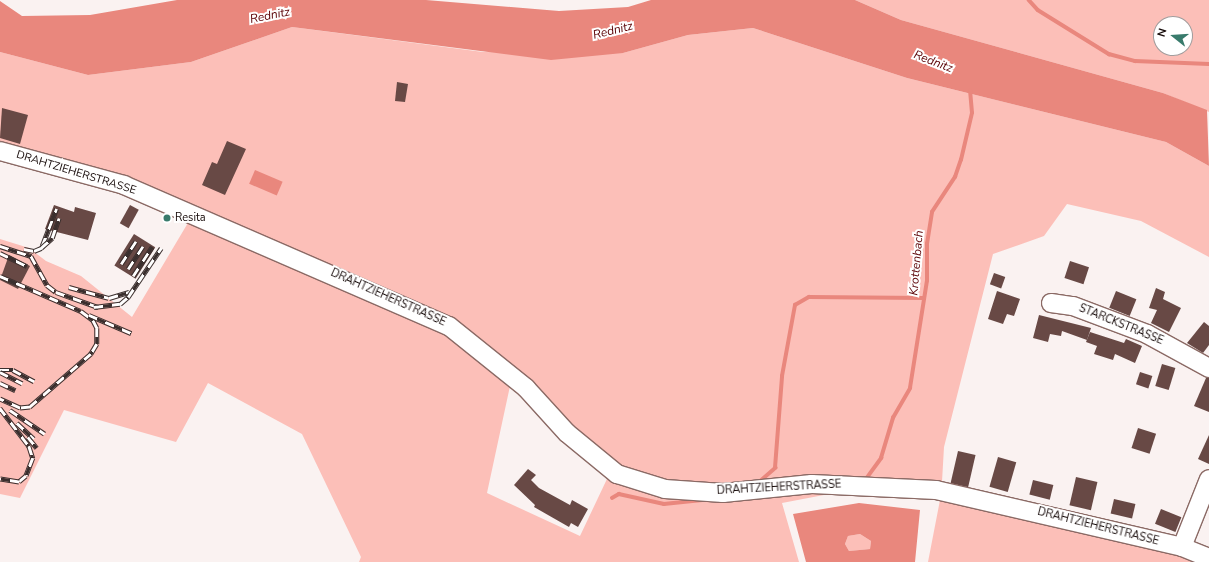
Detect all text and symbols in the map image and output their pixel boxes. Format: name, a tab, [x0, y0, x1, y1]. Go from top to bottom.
water label: Rednitz	[249, 5, 291, 27]
north arrow	[1153, 16, 1193, 56]
water label: Rednitz	[592, 19, 634, 43]
text: N	[1154, 27, 1170, 39]
water label: Rednitz	[911, 48, 955, 76]
street label: DRAHTZIEHERSTRASSE	[15, 148, 137, 198]
place label: Resita	[175, 211, 206, 225]
marker: Resita	[162, 213, 172, 223]
water label: Krottenbach	[907, 230, 927, 296]
street label: DRAHTZIEHERSTRASSE	[328, 267, 448, 329]
street label: STARCKSTRASSE	[1077, 302, 1165, 348]
street label: DRAHTZIEHERSTRASSE	[716, 478, 842, 498]
street label: DRAHTZIEHERSTRASSE	[1036, 506, 1160, 548]

